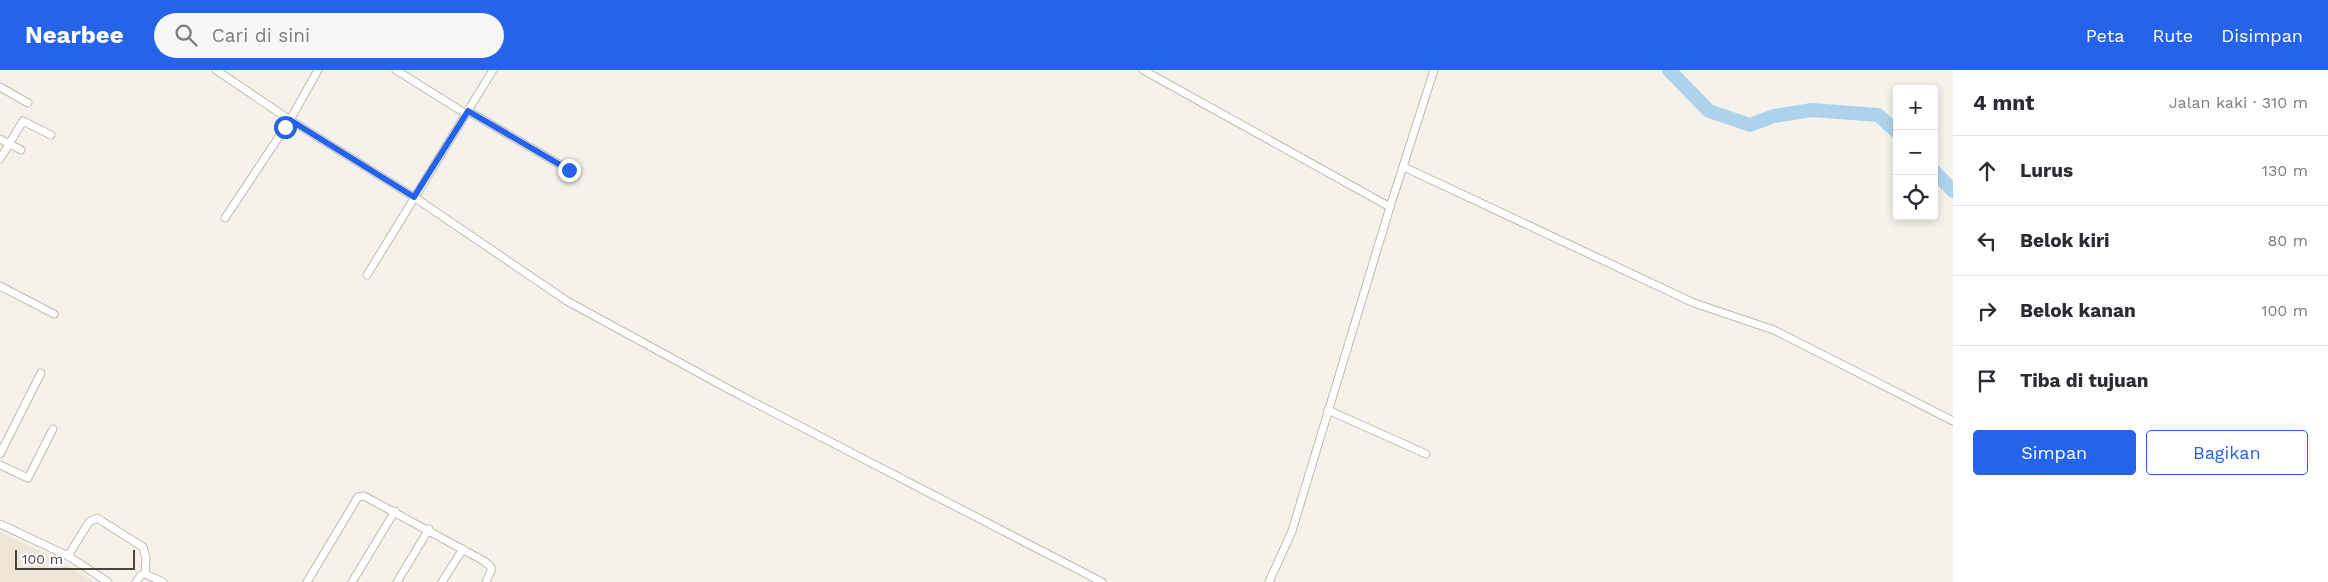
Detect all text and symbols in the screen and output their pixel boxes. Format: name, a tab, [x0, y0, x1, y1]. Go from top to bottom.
search box	[154, 13, 504, 58]
text: Nearbee	[25, 21, 124, 49]
icon: search	[172, 21, 200, 49]
text: Cari di sini	[212, 24, 310, 47]
text: Peta	[2086, 25, 2124, 46]
text: Rute	[2152, 25, 2193, 46]
text: Disimpan	[2221, 25, 2303, 46]
map controls	[1893, 85, 1938, 220]
button: +	[1893, 85, 1938, 130]
text: 4 mnt	[1973, 90, 2034, 115]
text: Jalan kaki · 310 m	[2169, 93, 2308, 112]
route start	[274, 116, 297, 139]
button: −	[1893, 130, 1938, 175]
icon: ahead	[1973, 157, 2001, 185]
route end	[558, 159, 581, 182]
text: Lurus	[2020, 159, 2073, 182]
text: 130 m	[2262, 161, 2308, 180]
button: locate	[1893, 175, 1938, 220]
icon: left	[1973, 227, 2001, 255]
text: Belok kiri	[2020, 229, 2110, 252]
text: 80 m	[2267, 231, 2308, 250]
icon: right	[1973, 297, 2001, 325]
text: Belok kanan	[2020, 299, 2136, 322]
text: 100 m	[2261, 301, 2308, 320]
icon: arrive	[1973, 367, 2001, 395]
text: Tiba di tujuan	[2020, 369, 2149, 392]
button: Simpan	[1973, 430, 2136, 475]
button: Bagikan	[2146, 430, 2308, 475]
scale bar	[15, 547, 135, 570]
text: 100 m	[22, 551, 63, 567]

